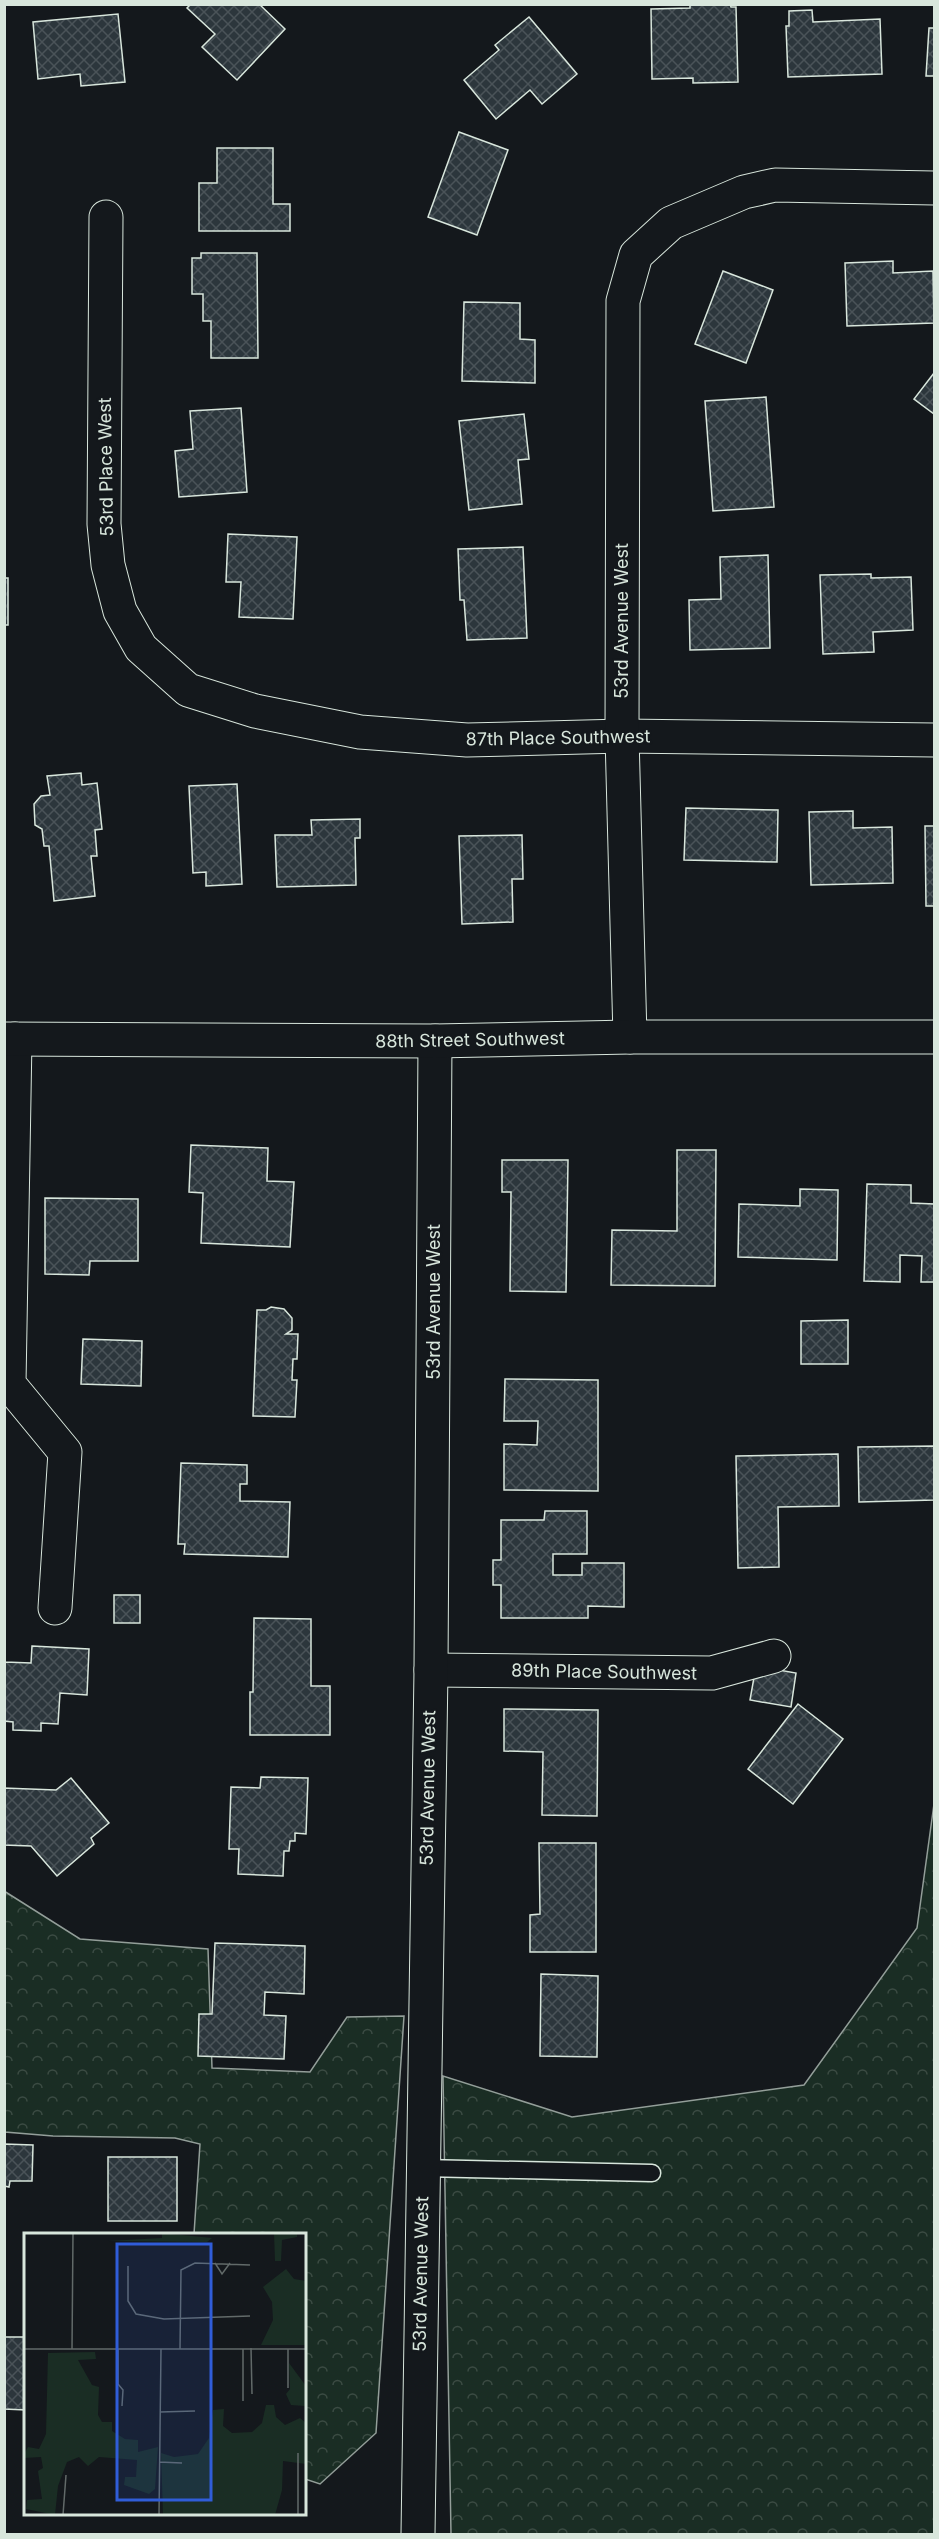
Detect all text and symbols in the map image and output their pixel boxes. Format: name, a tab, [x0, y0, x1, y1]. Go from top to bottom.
street label: 53rd Place West	[94, 397, 117, 537]
street label: 53rd Avenue West	[611, 543, 632, 699]
street label: 87th Place Southwest	[466, 725, 651, 750]
street label: 88th Street Southwest	[375, 1027, 565, 1052]
street label: 53rd Avenue West	[423, 1224, 444, 1380]
street label: 89th Place Southwest	[511, 1659, 697, 1684]
street label: 53rd Avenue West	[416, 1710, 439, 1866]
street label: 53rd Avenue West	[409, 2196, 432, 2352]
inset map	[24, 2233, 306, 2515]

